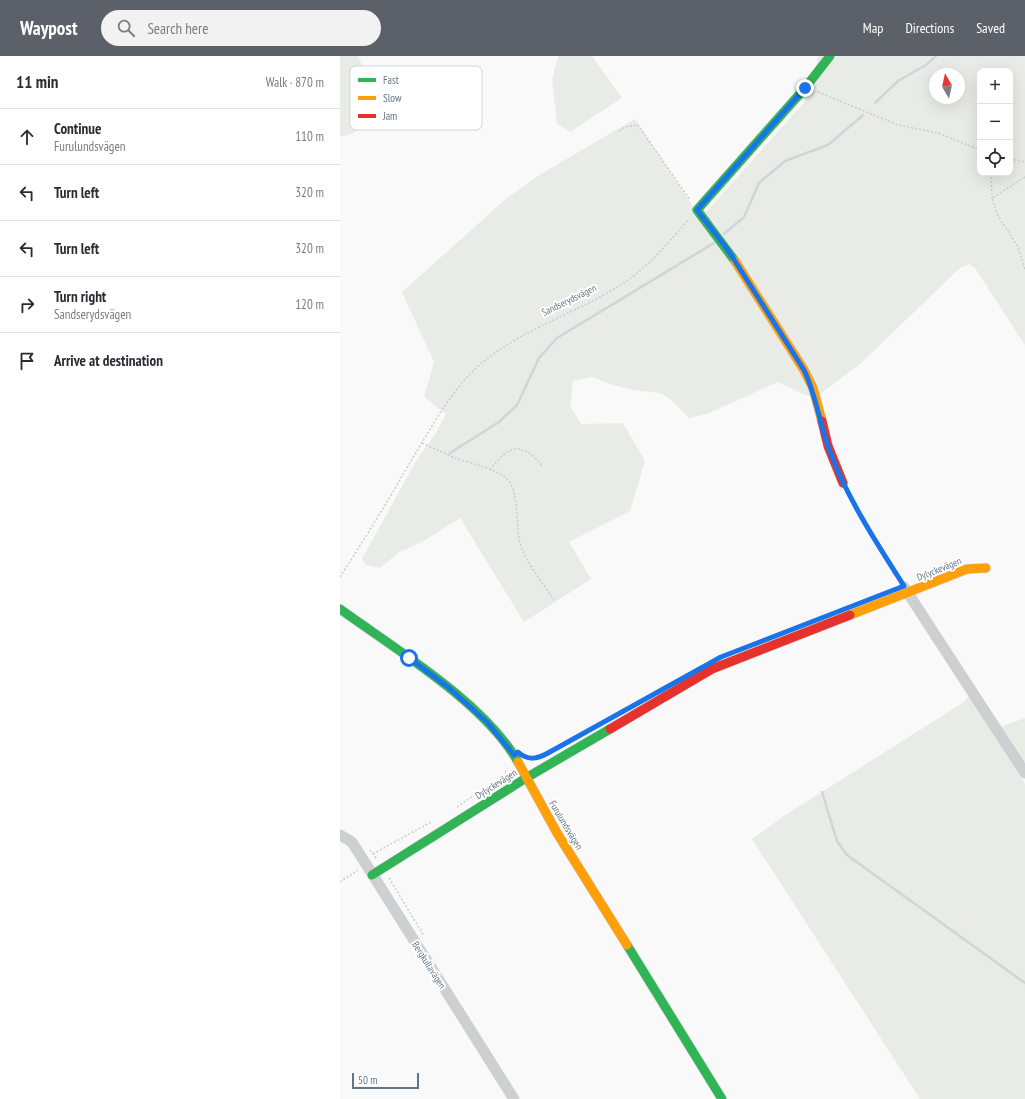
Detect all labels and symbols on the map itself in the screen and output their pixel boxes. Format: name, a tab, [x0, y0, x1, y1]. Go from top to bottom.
legend	[350, 66, 482, 130]
north arrow	[929, 68, 965, 104]
text: Fast	[383, 73, 399, 87]
route end	[796, 79, 814, 97]
text: Slow	[383, 91, 402, 105]
text: Jam	[382, 109, 397, 123]
street label: Sandserydsvägen	[539, 281, 599, 319]
street label: Dylyckevägen	[915, 554, 963, 584]
route start	[400, 649, 418, 667]
street label: Dylyckevägen	[473, 766, 519, 802]
street label: Furulundsvägen	[546, 798, 586, 852]
street label: Bergkullavägen	[409, 939, 449, 991]
scale bar	[352, 1071, 419, 1090]

